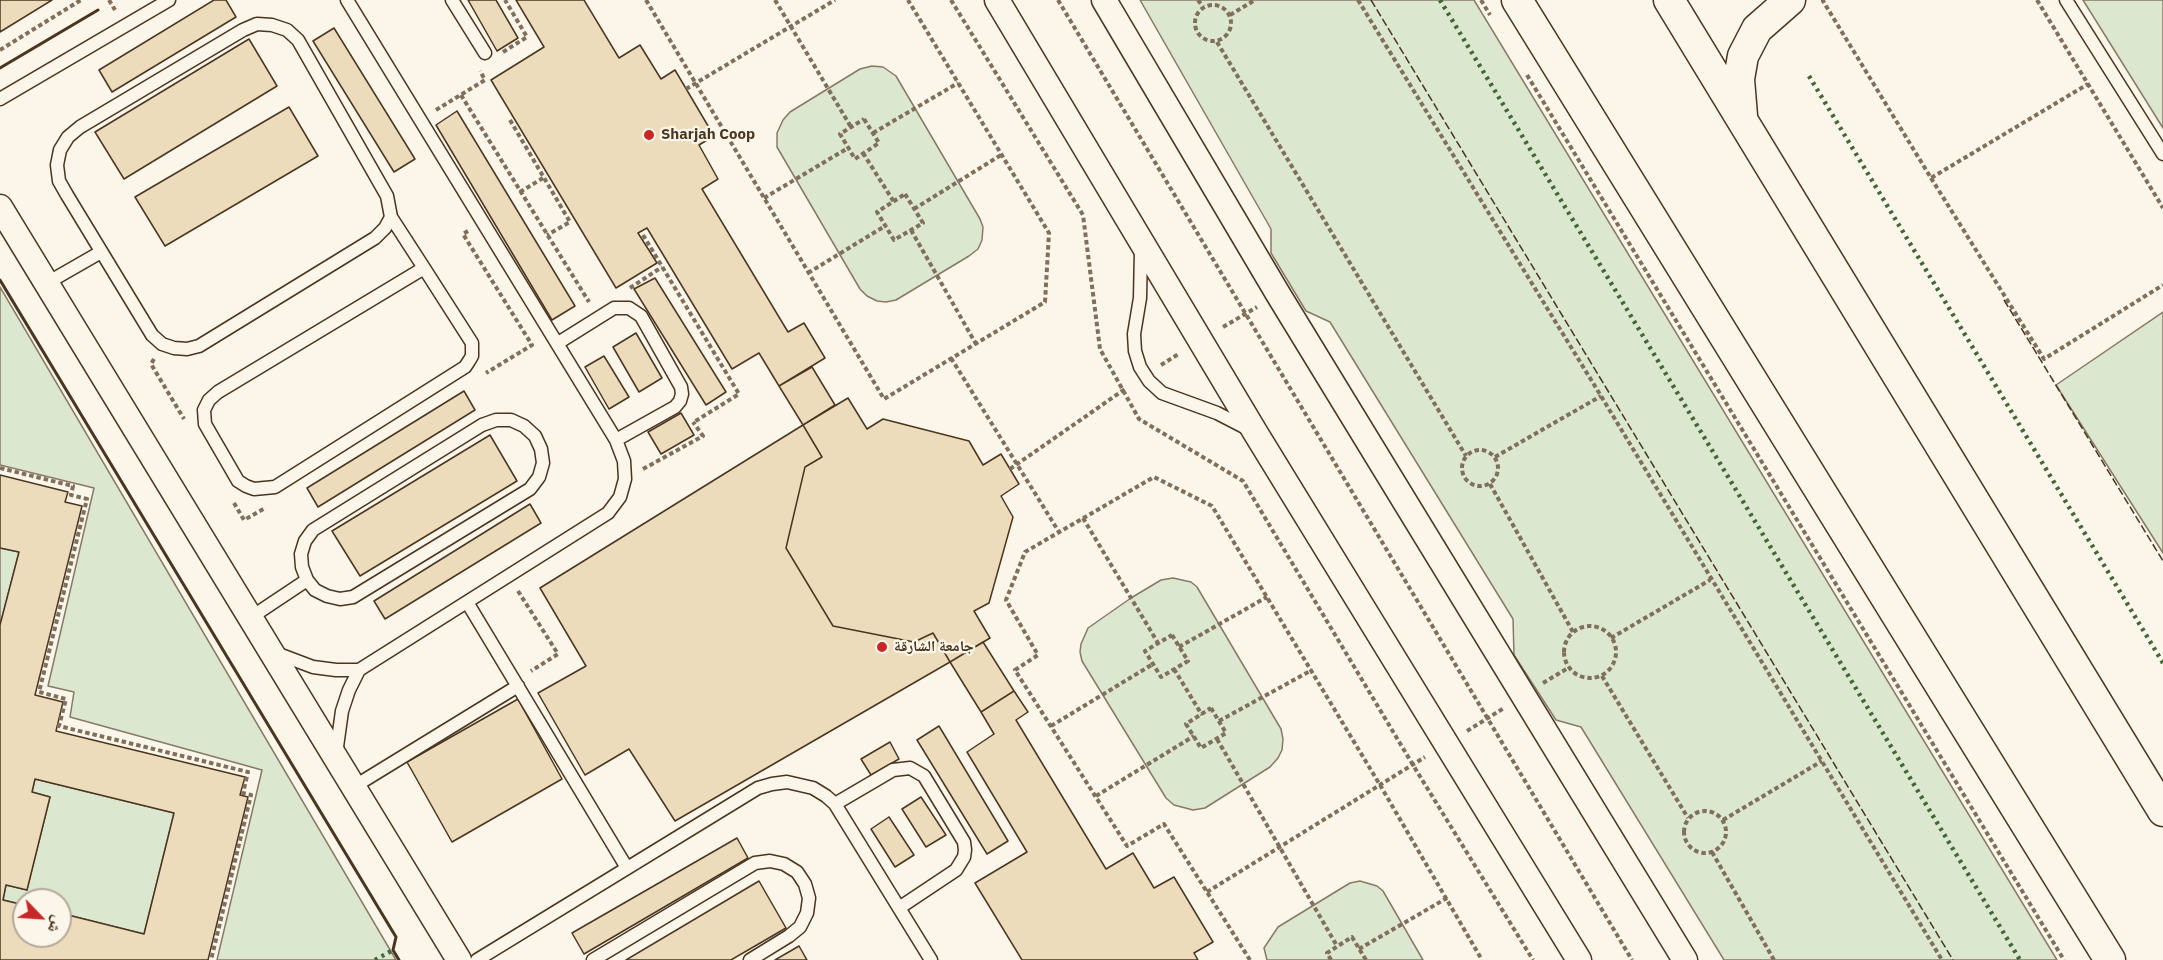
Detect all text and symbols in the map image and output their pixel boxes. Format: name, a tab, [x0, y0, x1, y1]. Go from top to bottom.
place label: Sharjah Coop	[661, 126, 755, 144]
marker: Sharjah Coop	[642, 128, 656, 142]
place label: جامعة الشارقة	[894, 638, 974, 656]
marker: جامعة الشارقة	[875, 640, 889, 654]
north arrow	[12, 888, 72, 948]
text: ش	[44, 913, 69, 937]

